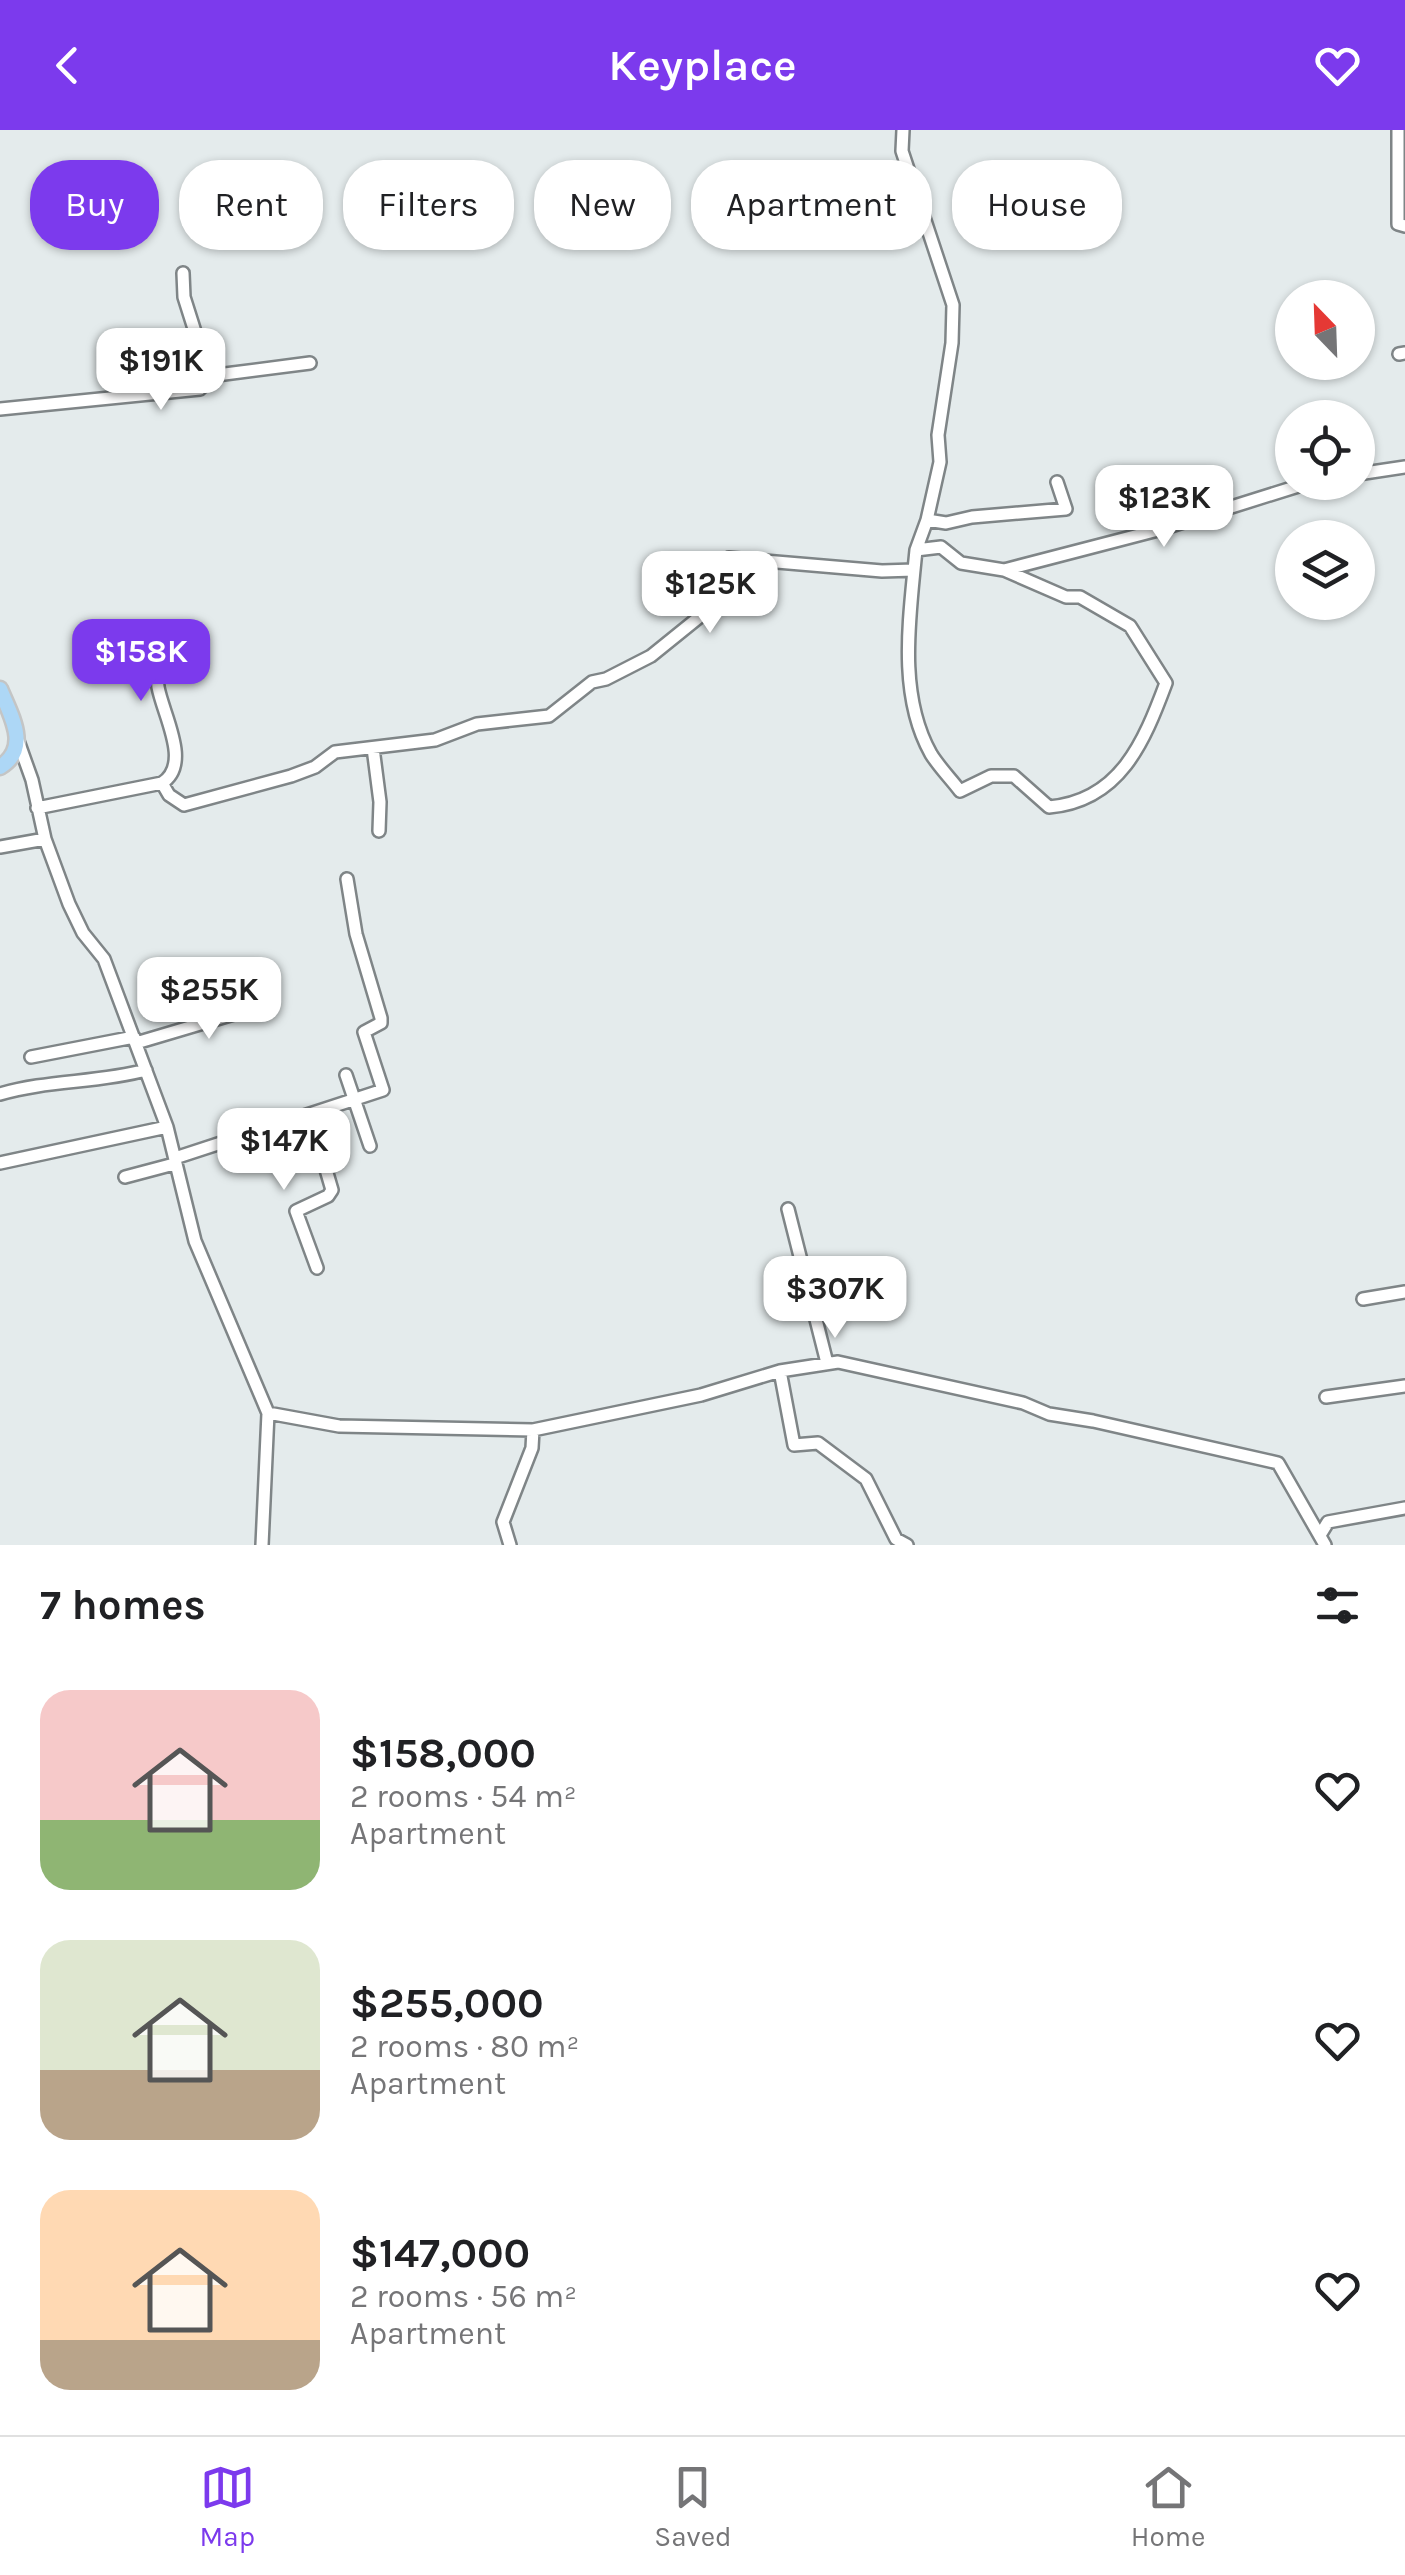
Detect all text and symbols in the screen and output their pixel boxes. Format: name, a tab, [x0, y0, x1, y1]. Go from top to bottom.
icon: back	[40, 38, 95, 93]
icon: heart	[1310, 38, 1365, 93]
text: Keyplace	[608, 39, 797, 91]
chip: Buy	[30, 160, 159, 250]
chip: Rent	[179, 160, 323, 250]
chip: Filters	[343, 160, 514, 250]
chip: New	[534, 160, 671, 250]
chip: Apartment	[691, 160, 932, 250]
chip: House	[952, 160, 1122, 250]
north arrow	[1275, 280, 1375, 380]
map controls	[1275, 280, 1375, 620]
pin: $191K	[91, 328, 231, 413]
text: $191K	[118, 342, 204, 379]
button: locate	[1275, 400, 1375, 500]
pin: $123K	[1094, 465, 1234, 550]
text: $123K	[1117, 479, 1211, 516]
button: layers	[1275, 520, 1375, 620]
pin: $125K	[640, 551, 780, 636]
text: $125K	[664, 565, 756, 602]
pin: $158K	[71, 619, 211, 704]
text: $158K	[94, 633, 188, 670]
pin: $255K	[139, 957, 279, 1042]
text: $255K	[159, 971, 259, 1008]
pin: $147K	[214, 1108, 354, 1193]
text: $147K	[239, 1122, 329, 1159]
pin: $307K	[765, 1256, 905, 1341]
text: $307K	[785, 1270, 885, 1307]
icon: filters	[1310, 1578, 1365, 1633]
text: 7 homes	[40, 1580, 206, 1630]
text: $158,000	[350, 1728, 536, 1778]
icon: home	[120, 1730, 240, 1850]
icon: heart	[1310, 1763, 1365, 1818]
text: 2 rooms · 54 m²	[350, 1778, 577, 1815]
text: Apartment	[350, 1815, 506, 1852]
text: $255,000	[350, 1978, 544, 2028]
icon: home	[120, 1980, 240, 2100]
icon: heart	[1310, 2013, 1365, 2068]
text: 2 rooms · 80 m²	[350, 2028, 579, 2065]
text: Apartment	[350, 2065, 506, 2102]
text: $147,000	[350, 2228, 530, 2278]
icon: home	[120, 2230, 240, 2350]
icon: heart	[1310, 2263, 1365, 2318]
text: 2 rooms · 56 m²	[350, 2278, 577, 2315]
text: Apartment	[350, 2315, 506, 2352]
tab: Map	[200, 2460, 255, 2553]
tab: Saved	[654, 2460, 732, 2553]
tab: Home	[1131, 2460, 1205, 2553]

